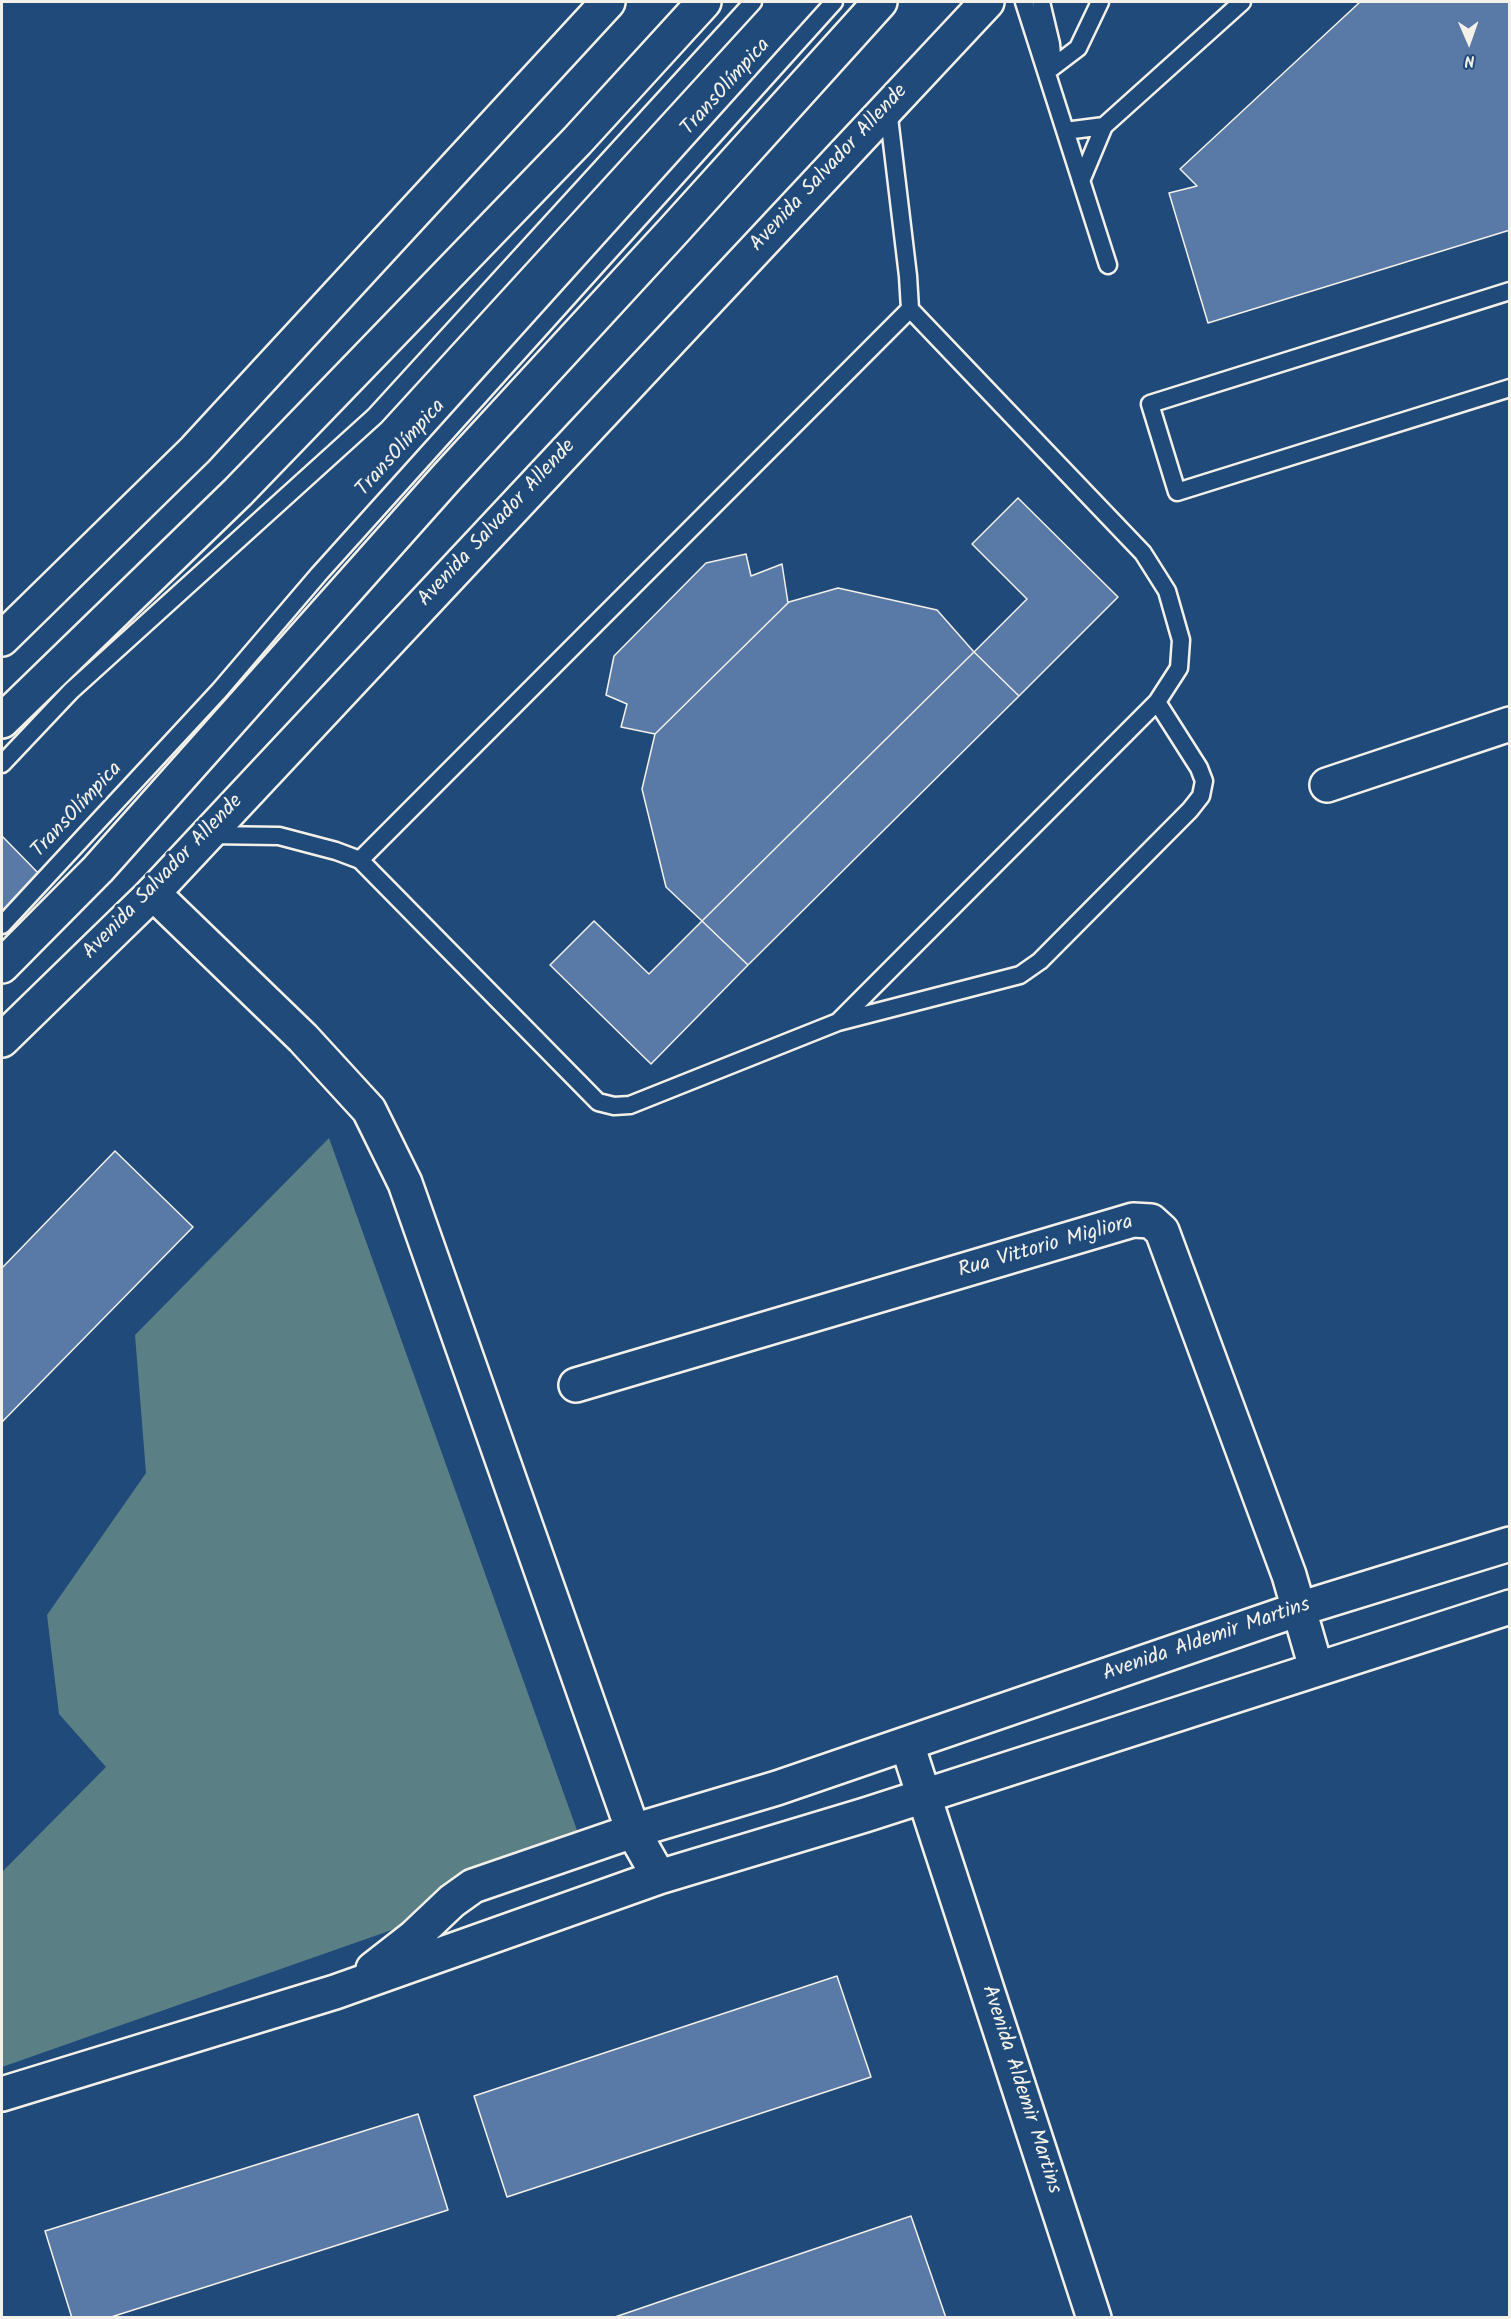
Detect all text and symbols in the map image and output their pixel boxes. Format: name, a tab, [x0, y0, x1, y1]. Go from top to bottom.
north arrow	[1439, 12, 1499, 72]
street label: TransOlímpica	[677, 34, 777, 142]
text: N	[1464, 48, 1475, 73]
street label: Avenida Salvador Allende	[746, 80, 914, 258]
street label: TransOlímpica	[352, 395, 452, 503]
street label: Avenida Salvador Allende	[414, 435, 582, 613]
street label: TransOlímpica	[27, 758, 129, 864]
street label: Avenida Salvador Allende	[79, 790, 249, 966]
street label: Rua Vittorio Migliora	[956, 1211, 1136, 1285]
street label: Avenida Aldemir Martins	[1100, 1594, 1314, 1688]
street label: Avenida Aldemir Martins	[974, 1983, 1066, 2197]

